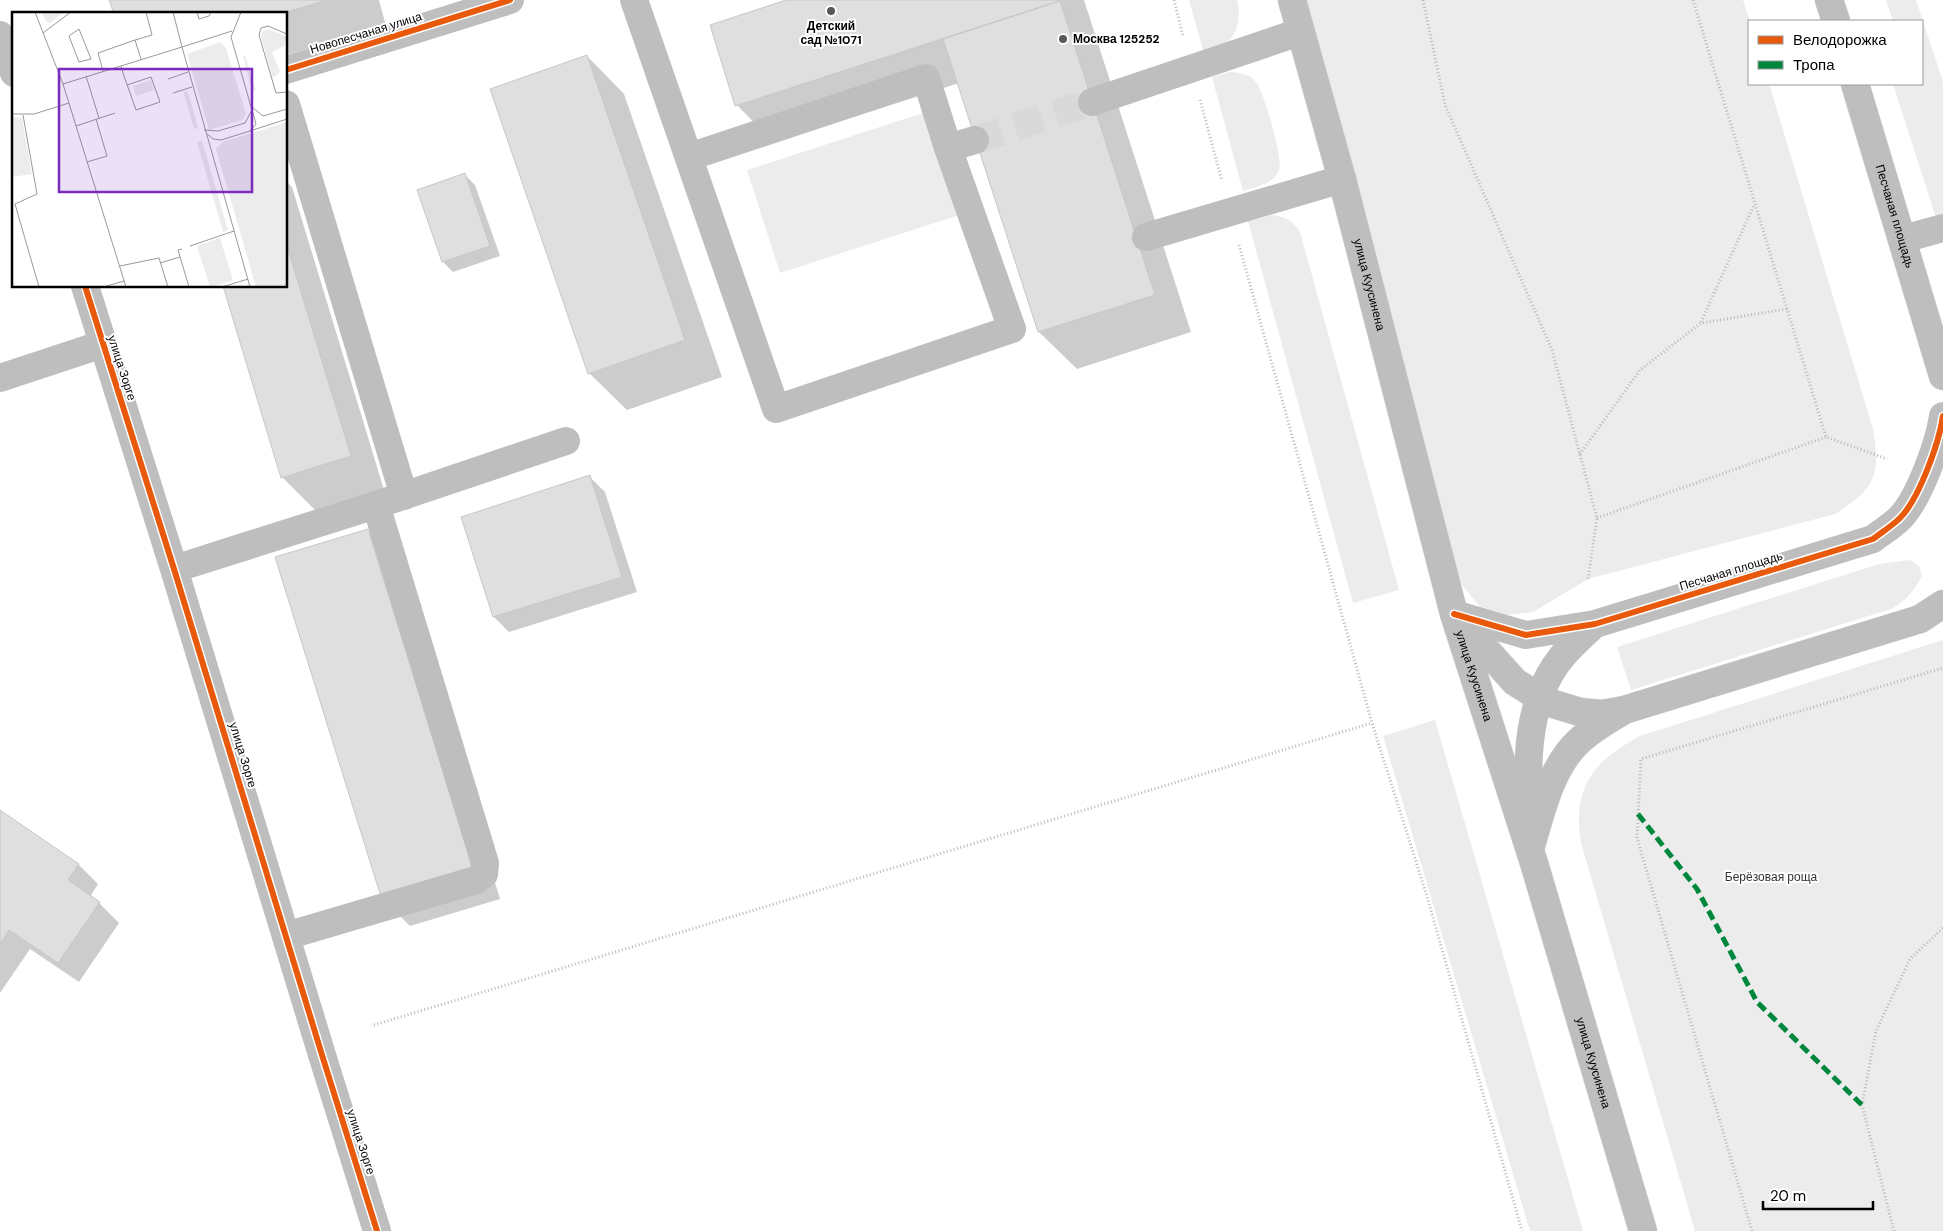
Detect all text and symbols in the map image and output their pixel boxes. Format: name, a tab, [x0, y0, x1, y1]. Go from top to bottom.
marker: Детский сад №1071	[825, 5, 837, 17]
street label: Новопесчаная улица	[308, 8, 424, 58]
inset map	[12, 12, 288, 288]
place label: Детский сад №1071	[800, 18, 862, 48]
legend	[1748, 20, 1923, 85]
text: Велодорожка	[1793, 30, 1887, 50]
place label: Москва 125252	[1073, 31, 1160, 47]
marker: Москва 125252	[1057, 33, 1069, 45]
text: Тропа	[1793, 55, 1835, 75]
street label: Песчаная площадь	[1872, 162, 1918, 270]
street label: улица Куусинена	[1350, 237, 1389, 333]
street label: улица Зорге	[104, 333, 140, 403]
street label: Песчаная площадь	[1677, 548, 1785, 594]
street label: улица Куусинена	[1452, 628, 1496, 724]
street label: улица Зорге	[225, 720, 261, 790]
park label: Берёзовая роща	[1725, 869, 1818, 885]
street label: улица Куусинена	[1572, 1015, 1614, 1111]
street label: улица Зорге	[343, 1107, 379, 1177]
scale bar	[1763, 1178, 1873, 1210]
text: 20 m	[1770, 1186, 1806, 1206]

